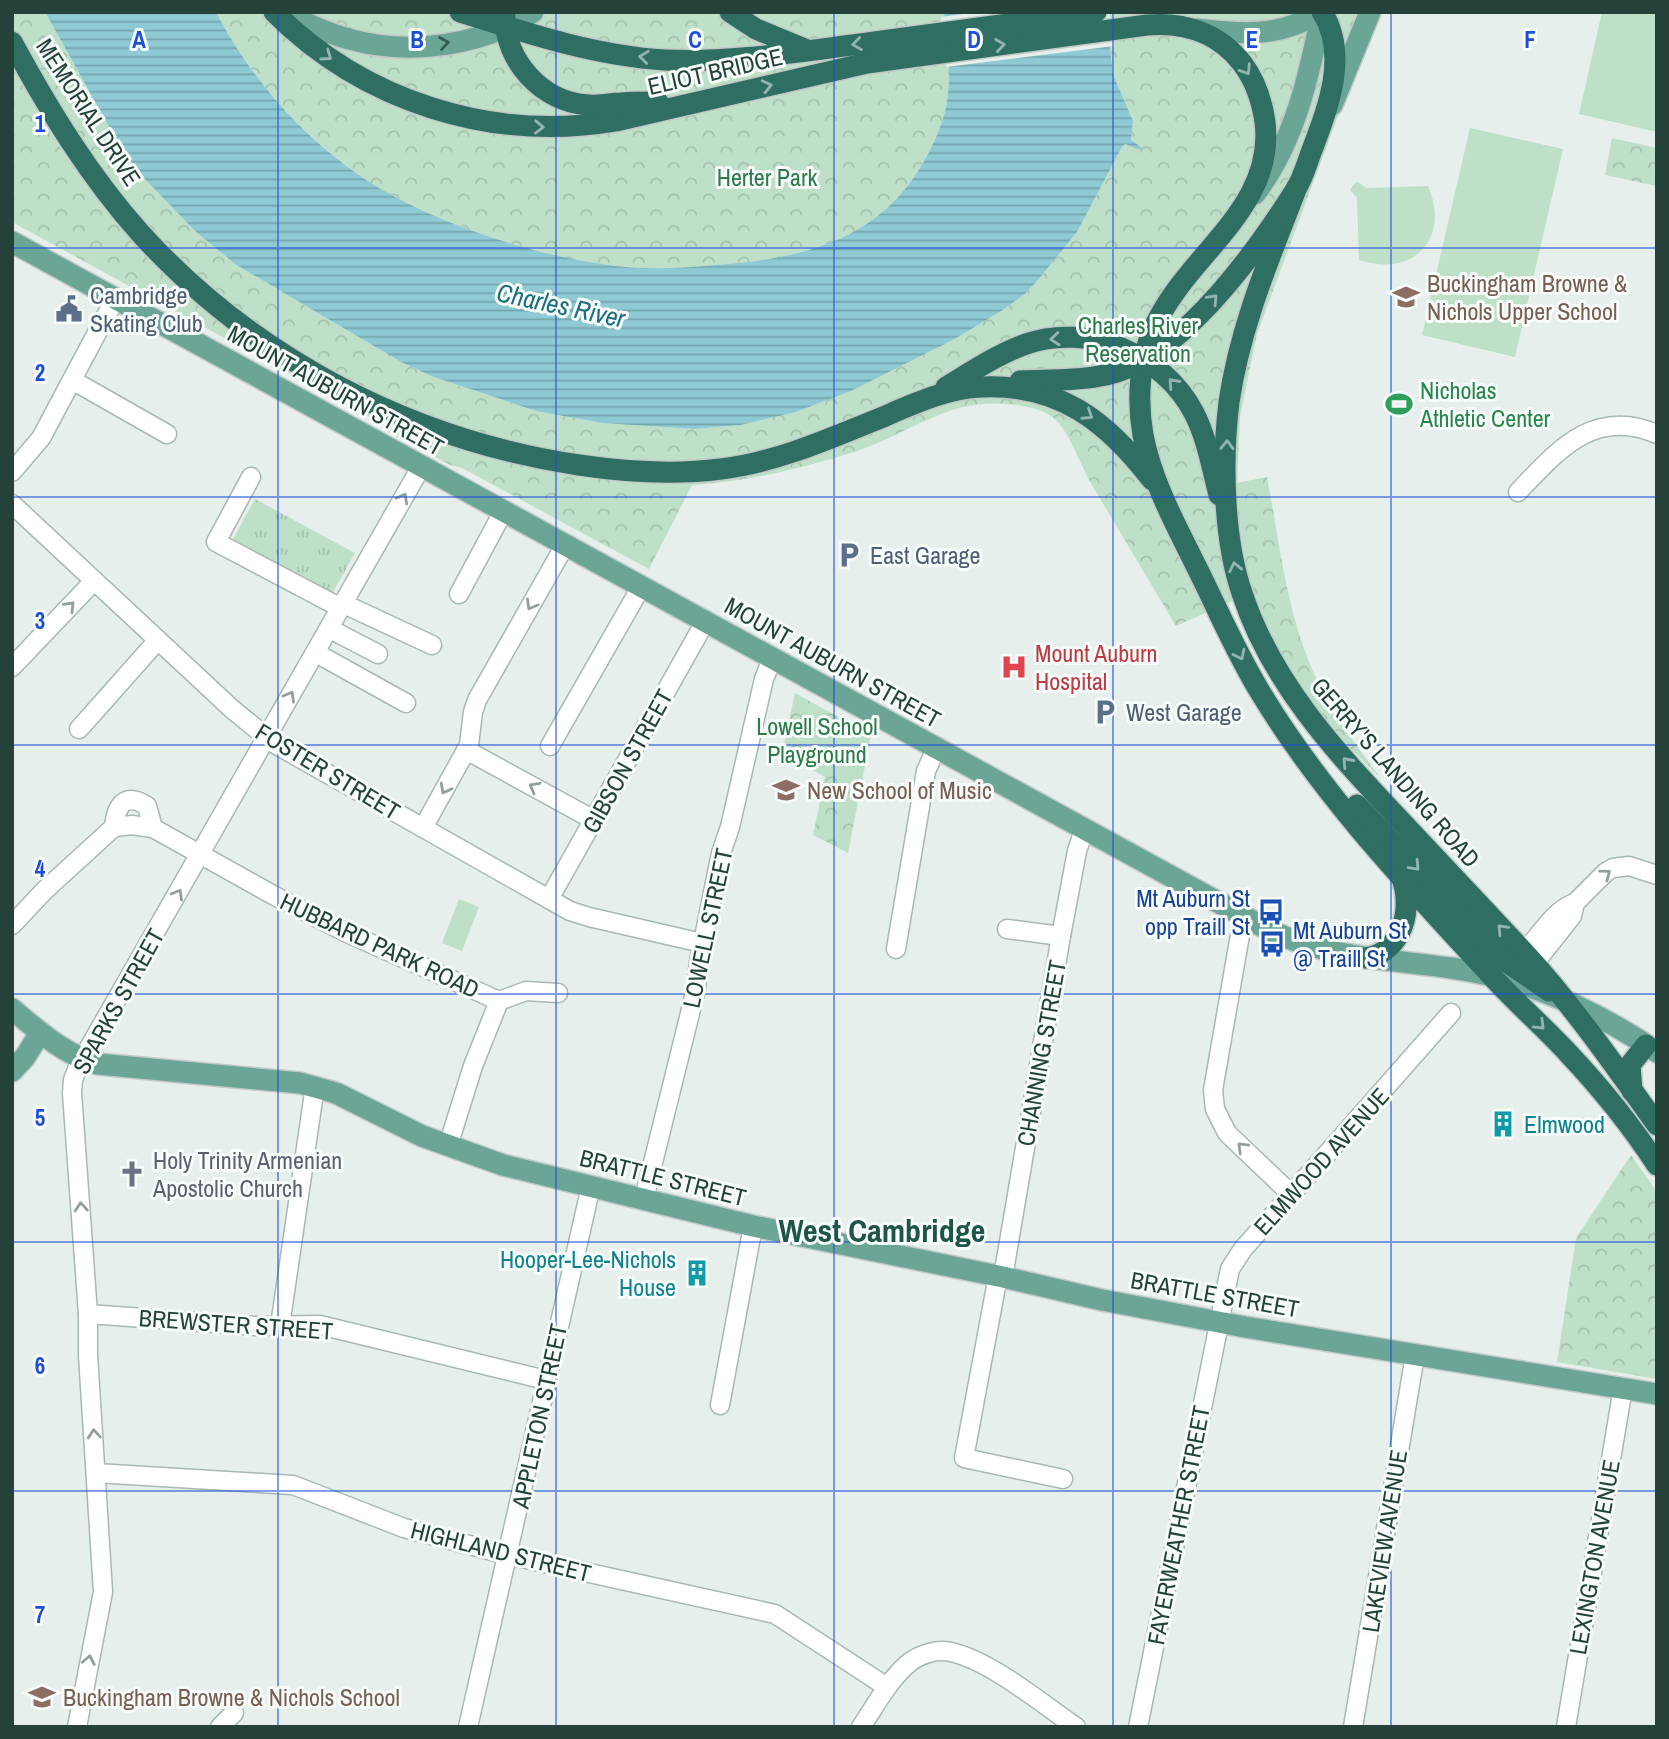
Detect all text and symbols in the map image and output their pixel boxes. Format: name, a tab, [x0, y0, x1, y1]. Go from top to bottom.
text: B	[410, 24, 424, 55]
text: C	[688, 24, 702, 55]
text: D	[967, 24, 981, 55]
text: E	[1246, 24, 1258, 55]
text: F	[1524, 24, 1536, 55]
street label: MEMORIAL DRIVE	[30, 33, 148, 191]
one-way arrow	[438, 36, 450, 51]
one-way arrow	[852, 36, 863, 51]
one-way arrow	[995, 37, 1006, 52]
street label: ELIOT BRIDGE	[644, 40, 786, 102]
one-way arrow	[319, 48, 332, 60]
one-way arrow	[638, 50, 649, 65]
one-way arrow	[1238, 62, 1251, 75]
one-way arrow	[761, 80, 773, 95]
text: 1	[35, 108, 46, 139]
one-way arrow	[535, 119, 545, 135]
park label: Herter Park	[717, 161, 817, 193]
place label: Buckingham Browne & Nichols Upper School	[1427, 267, 1627, 327]
water label: Charles River	[494, 274, 629, 336]
place label: Cambridge Skating Club	[90, 279, 203, 339]
school or university icon: Buckingham Browne & Nichols Upper School	[1391, 282, 1421, 312]
public building icon: Cambridge Skating Club	[54, 294, 84, 324]
one-way arrow	[1205, 294, 1217, 307]
park label: Charles River Reservation	[1078, 309, 1199, 369]
street label: MOUNT AUBURN STREET	[222, 317, 450, 463]
one-way arrow	[1049, 331, 1061, 346]
text: 2	[35, 357, 45, 388]
place label: Nicholas Athletic Center	[1419, 374, 1551, 434]
one-way arrow	[1169, 379, 1181, 392]
sports icon: Nicholas Athletic Center	[1384, 389, 1414, 419]
one-way arrow	[1081, 407, 1094, 420]
one-way arrow	[1219, 439, 1235, 450]
one-way arrow	[395, 493, 408, 506]
place label: East Garage	[870, 539, 981, 571]
parking icon: East Garage	[834, 540, 864, 570]
one-way arrow	[1229, 561, 1244, 573]
street label: MOUNT AUBURN STREET	[719, 589, 947, 735]
one-way arrow	[526, 597, 539, 610]
one-way arrow	[62, 601, 75, 614]
text: 3	[35, 605, 45, 636]
place label: Mount Auburn Hospital	[1035, 637, 1158, 697]
one-way arrow	[1232, 648, 1246, 660]
hospital icon: Mount Auburn Hospital	[999, 652, 1029, 682]
street label: GERRY'S LANDING ROAD	[1305, 670, 1487, 874]
street label: GIBSON STREET	[574, 683, 680, 839]
one-way arrow	[282, 691, 295, 704]
place label: West Garage	[1126, 696, 1242, 728]
parking icon: West Garage	[1090, 697, 1120, 727]
park label: Lowell School Playground	[756, 710, 878, 770]
street label: FOSTER STREET	[250, 715, 406, 827]
one-way arrow	[1343, 758, 1355, 771]
place label: New School of Music	[807, 774, 992, 806]
school or university icon: New School of Music	[771, 775, 801, 805]
one-way arrow	[439, 782, 453, 794]
one-way arrow	[529, 782, 542, 796]
street label: LOWELL STREET	[674, 845, 740, 1011]
text: 4	[35, 853, 46, 884]
one-way arrow	[1406, 857, 1419, 870]
one-way arrow	[1598, 870, 1611, 882]
place label: Mt Auburn St opp Traill St	[1136, 882, 1251, 942]
street label: HUBBARD PARK ROAD	[275, 885, 485, 1005]
one-way arrow	[170, 888, 183, 901]
bus stop icon: Mt Auburn St opp Traill St	[1256, 897, 1286, 927]
place label: Mt Auburn St @ Traill St	[1293, 914, 1407, 974]
street label: SPARKS STREET	[65, 923, 171, 1079]
one-way arrow	[1498, 924, 1510, 937]
bus stop icon: Mt Auburn St @ Traill St	[1257, 929, 1287, 959]
street label: CHANNING STREET	[1009, 958, 1073, 1148]
one-way arrow	[1531, 1016, 1544, 1029]
street label: ELMWOOD AVENUE	[1246, 1081, 1396, 1241]
text: 5	[35, 1102, 45, 1133]
place label: Elmwood	[1524, 1108, 1605, 1140]
building icon: Elmwood	[1488, 1109, 1518, 1139]
street label: BRATTLE STREET	[577, 1141, 749, 1213]
one-way arrow	[1237, 1143, 1250, 1156]
place label: Holy Trinity Armenian Apostolic Church	[152, 1144, 342, 1204]
church icon: Holy Trinity Armenian Apostolic Church	[117, 1159, 147, 1189]
one-way arrow	[74, 1201, 89, 1212]
district label: West Cambridge	[779, 1209, 985, 1252]
place label: Hooper-Lee-Nichols House	[500, 1243, 676, 1303]
building icon: Hooper-Lee-Nichols House	[682, 1258, 712, 1288]
street label: BRATTLE STREET	[1128, 1263, 1302, 1325]
street label: BREWSTER STREET	[138, 1301, 334, 1347]
street label: APPLETON STREET	[504, 1321, 574, 1512]
text: 6	[35, 1350, 45, 1381]
street label: FAYERWEATHER STREET	[1139, 1403, 1217, 1647]
one-way arrow	[86, 1428, 101, 1439]
street label: LAKEVIEW AVENUE	[1354, 1447, 1414, 1635]
street label: LEXINGTON AVENUE	[1561, 1457, 1627, 1657]
street label: HIGHLAND STREET	[407, 1513, 595, 1589]
text: 7	[35, 1599, 45, 1630]
one-way arrow	[81, 1654, 96, 1666]
place label: Buckingham Browne & Nichols School	[63, 1681, 400, 1713]
school or university icon: Buckingham Browne & Nichols School	[27, 1682, 57, 1712]

